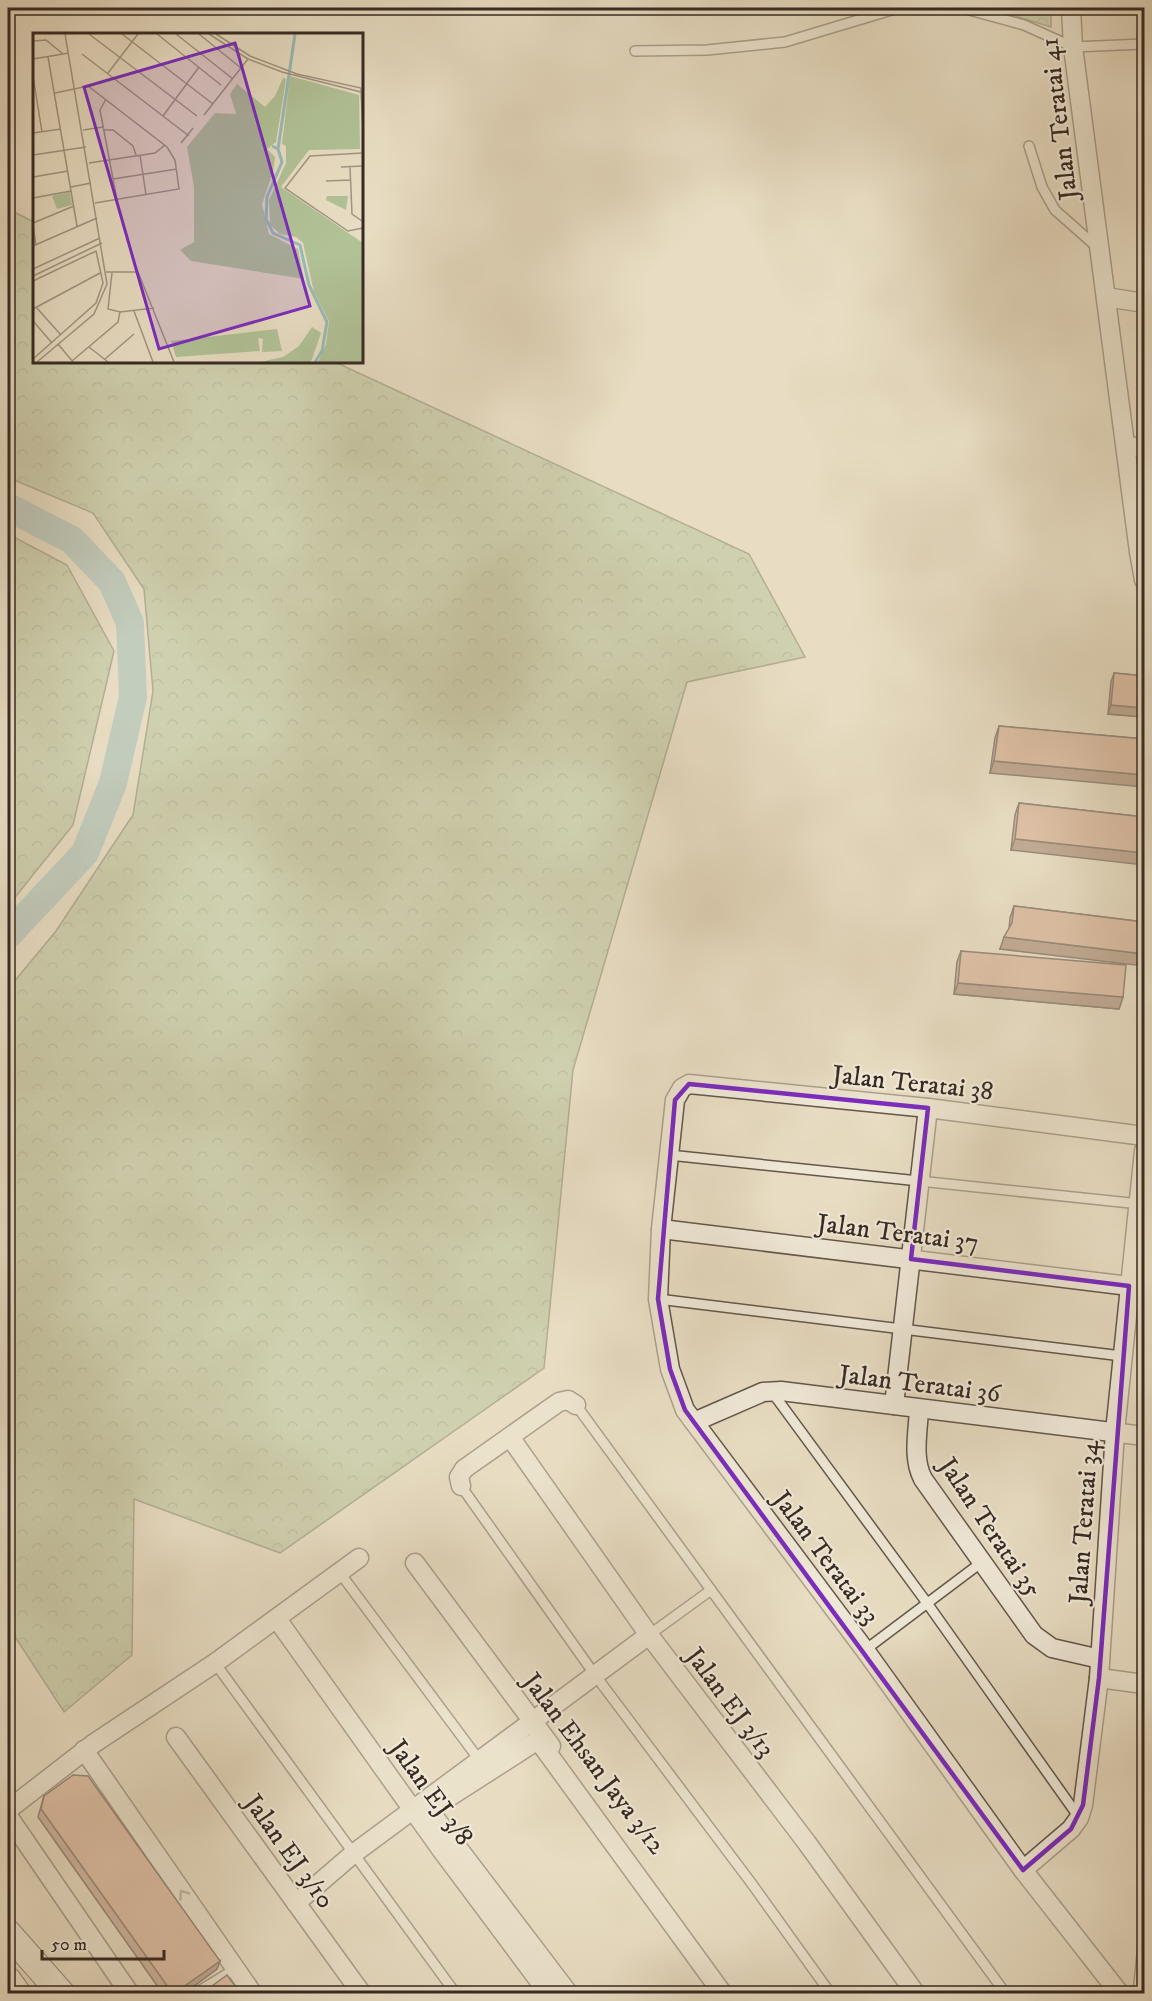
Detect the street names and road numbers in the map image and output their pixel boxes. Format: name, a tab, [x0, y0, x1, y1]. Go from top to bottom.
street label: Jalan Teratai 41	[1033, 36, 1086, 204]
street label: Jalan Teratai 38	[829, 1058, 995, 1108]
street label: Jalan Teratai 37	[813, 1207, 980, 1260]
street label: Jalan Teratai 36	[835, 1358, 1004, 1411]
street label: Jalan Teratai 34	[1062, 1438, 1107, 1607]
street label: Jalan Teratai 35	[930, 1450, 1049, 1604]
street label: Jalan Teratai 33	[764, 1483, 887, 1631]
street label: Jalan EJ 3/13	[676, 1640, 782, 1764]
street label: Jalan Ehsan Jaya 3/12	[514, 1665, 673, 1861]
street label: Jalan EJ 3/8	[380, 1732, 480, 1852]
street label: Jalan EJ 3/10	[235, 1787, 341, 1916]

